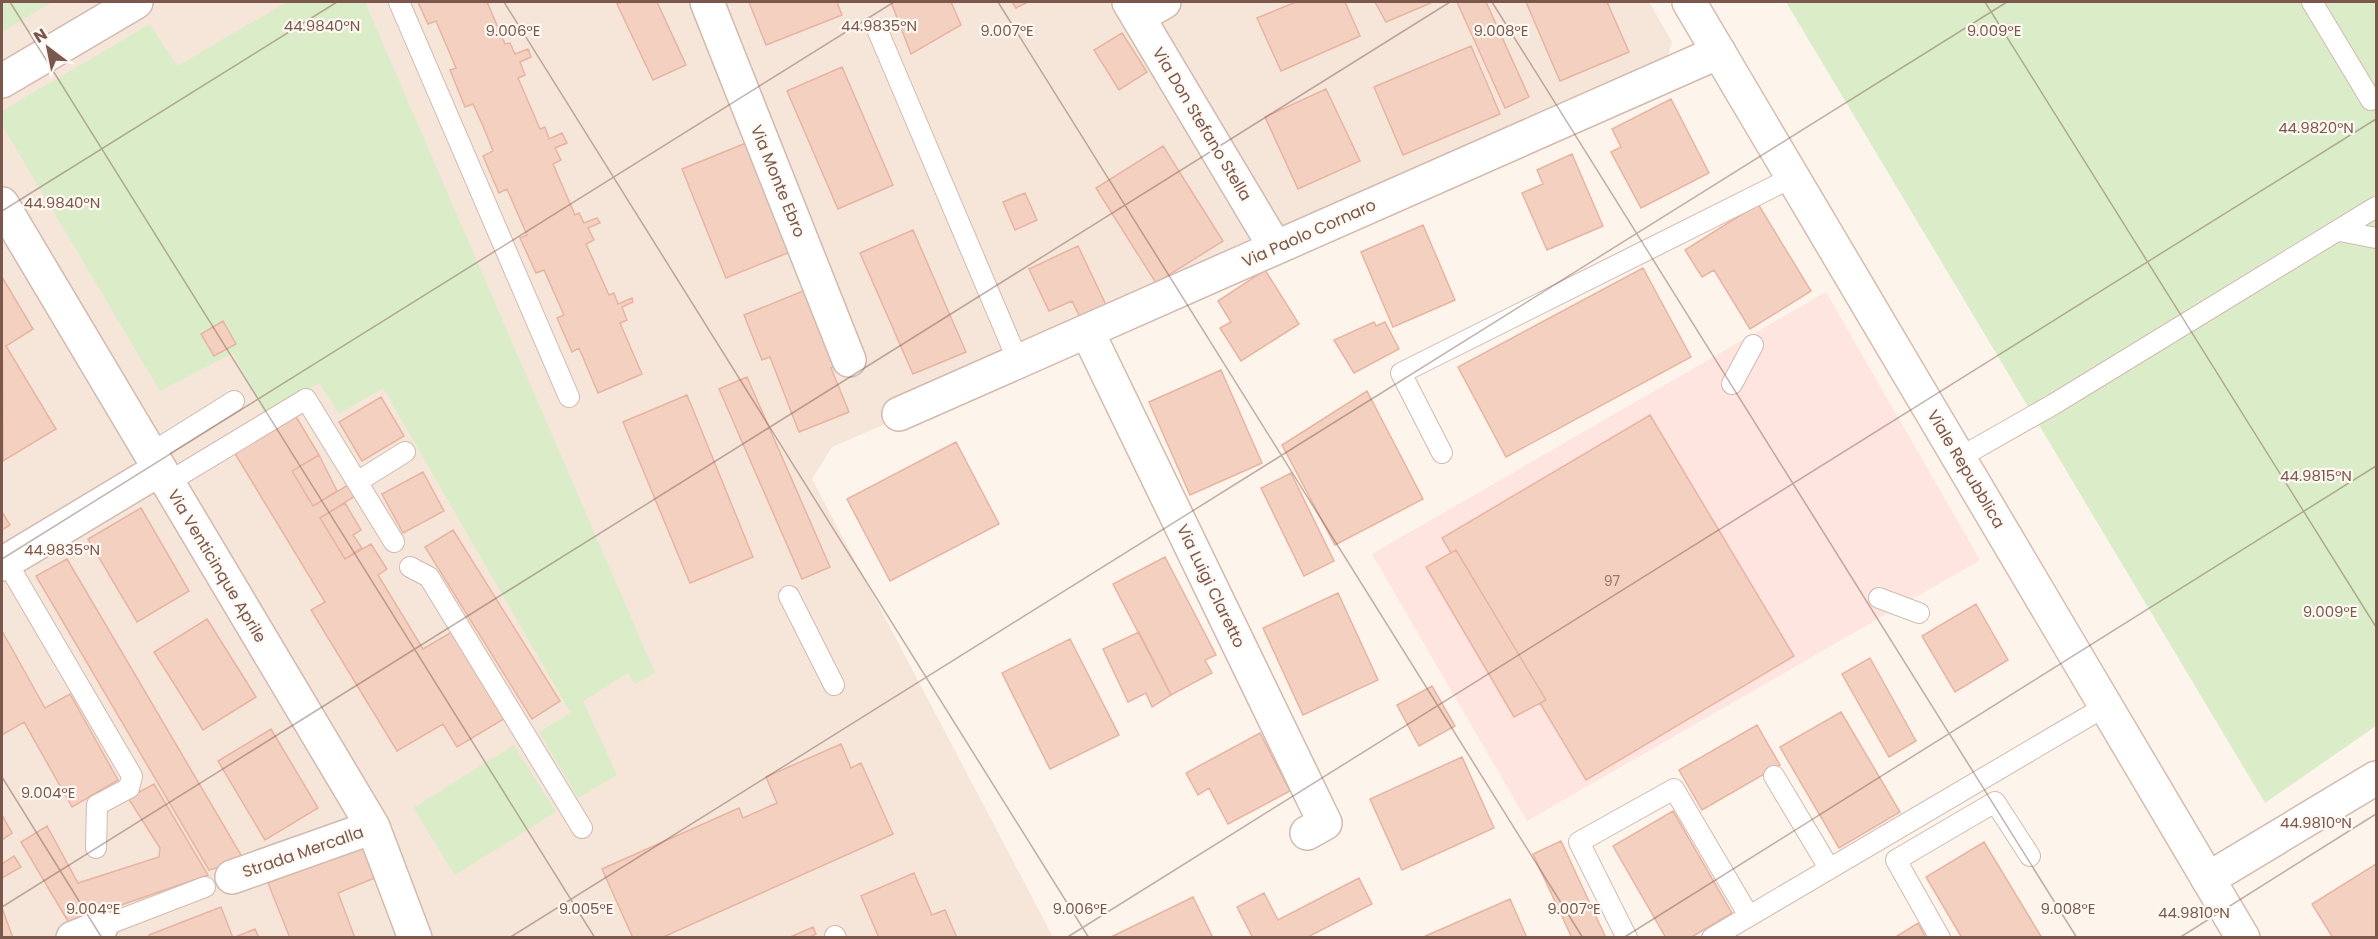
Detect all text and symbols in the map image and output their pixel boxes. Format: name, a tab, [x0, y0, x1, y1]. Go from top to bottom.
text: 44.9840°N	[284, 15, 360, 36]
text: 44.9835°N	[841, 15, 917, 36]
north arrow	[18, 18, 78, 78]
text: 9.006°E	[486, 20, 540, 41]
text: 9.007°E	[980, 20, 1034, 41]
text: 9.008°E	[1474, 20, 1528, 41]
text: 9.009°E	[1967, 20, 2021, 41]
text: N	[29, 23, 52, 49]
street label: Via Don Stefano Stella	[1147, 43, 1257, 205]
text: 44.9820°N	[2278, 117, 2354, 138]
street label: Via Monte Ebro	[745, 121, 811, 241]
text: 44.9840°N	[24, 192, 100, 213]
street label: Via Paolo Cornaro	[1238, 193, 1380, 273]
street label: Viale Repubblica	[1922, 405, 2010, 533]
text: 44.9815°N	[2280, 465, 2352, 486]
street label: Via Venticinque Aprile	[162, 485, 272, 647]
street label: Via Luigi Claretto	[1171, 520, 1251, 652]
text: 44.9835°N	[24, 539, 100, 560]
house number: 97	[1604, 571, 1621, 591]
text: 9.009°E	[2303, 601, 2357, 622]
text: 9.004°E	[21, 782, 75, 803]
text: 44.9810°N	[2280, 812, 2352, 833]
street label: Strada Mercalla	[239, 820, 367, 884]
text: 9.004°E	[66, 898, 120, 919]
text: 9.005°E	[559, 898, 613, 919]
text: 9.006°E	[1053, 898, 1107, 919]
text: 9.007°E	[1547, 898, 1601, 919]
text: 9.008°E	[2041, 898, 2095, 919]
text: 44.9810°N	[2158, 902, 2230, 923]

